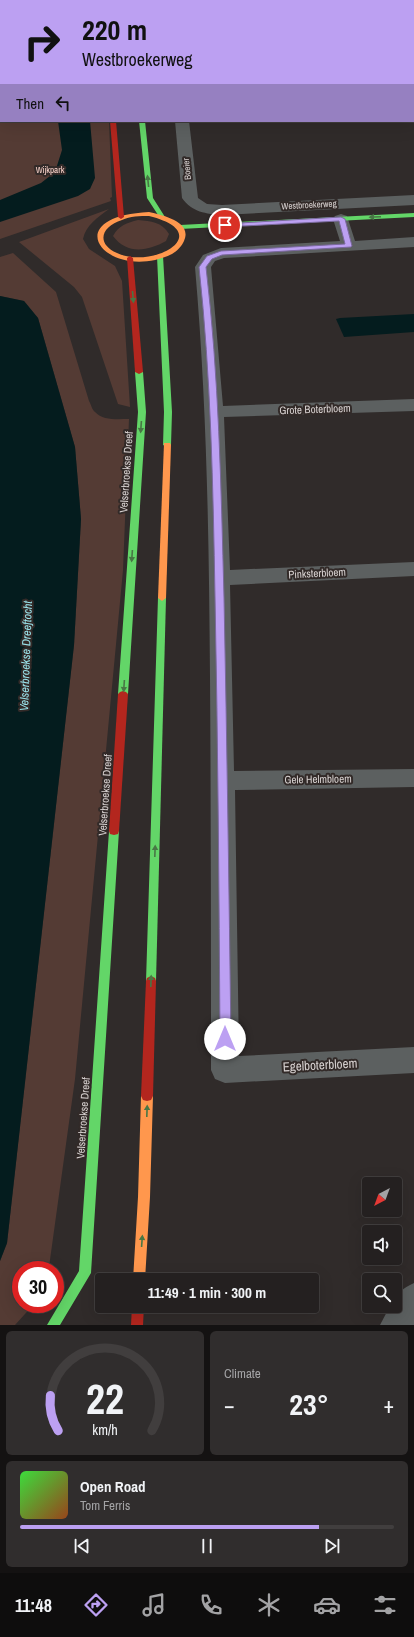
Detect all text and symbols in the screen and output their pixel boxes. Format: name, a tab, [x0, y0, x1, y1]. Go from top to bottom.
text: 220 m	[82, 11, 147, 49]
icon: right	[16, 16, 68, 68]
text: Westbroekerweg	[82, 47, 192, 72]
icon: left	[52, 92, 74, 114]
text: Then	[16, 93, 44, 114]
street label: Boeier	[180, 157, 194, 180]
park label: Wijkpark	[36, 164, 65, 176]
one-way arrow	[145, 175, 152, 187]
street label: Westbroekerweg	[281, 198, 338, 212]
pin	[208, 208, 242, 242]
icon: arrive	[214, 214, 236, 236]
one-way arrow	[368, 214, 381, 220]
one-way arrow	[129, 291, 136, 303]
street label: Grote Boterbloem	[279, 401, 351, 417]
one-way arrow	[138, 421, 145, 433]
street label: Velserbroekse Dreef	[116, 430, 136, 513]
one-way arrow	[129, 550, 136, 563]
street label: Pinksterbloem	[288, 565, 346, 581]
water label: Velserbroekse Dreeftocht	[16, 600, 36, 711]
one-way arrow	[120, 680, 127, 692]
street label: Velserbroekse Dreef	[95, 753, 115, 836]
street label: Gele Helmbloem	[284, 771, 352, 787]
one-way arrow	[151, 845, 158, 857]
one-way arrow	[148, 974, 154, 987]
position arrow	[204, 1018, 246, 1060]
street label: Egelboterbloem	[282, 1055, 358, 1075]
street label: Velserbroekse Dreef	[73, 1076, 93, 1159]
one-way arrow	[144, 1104, 150, 1117]
north arrow	[362, 1177, 402, 1217]
map controls	[362, 1177, 402, 1313]
button: sound	[362, 1225, 402, 1265]
one-way arrow	[138, 1235, 145, 1247]
speed limit sign: 30	[12, 1261, 64, 1313]
button: search	[362, 1273, 402, 1313]
text: 11:49 · 1 min · 300 m	[148, 1282, 266, 1303]
text: Climate	[224, 1365, 261, 1382]
text: 22	[86, 1371, 124, 1427]
text: 23°	[289, 1384, 329, 1424]
text: −	[224, 1390, 235, 1420]
text: +	[383, 1390, 394, 1420]
text: km/h	[92, 1420, 118, 1439]
text: Open Road	[80, 1476, 146, 1497]
text: Tom Ferris	[80, 1497, 130, 1514]
icon: previous	[71, 1535, 93, 1557]
icon: pause	[196, 1535, 218, 1557]
icon: next	[321, 1535, 343, 1557]
icon: directions	[82, 1591, 110, 1619]
icon: music	[140, 1591, 168, 1619]
icon: phone	[197, 1591, 225, 1619]
icon: climate	[255, 1591, 283, 1619]
icon: car	[313, 1591, 341, 1619]
icon: filters	[371, 1591, 399, 1619]
text: 11:48	[15, 1593, 52, 1618]

